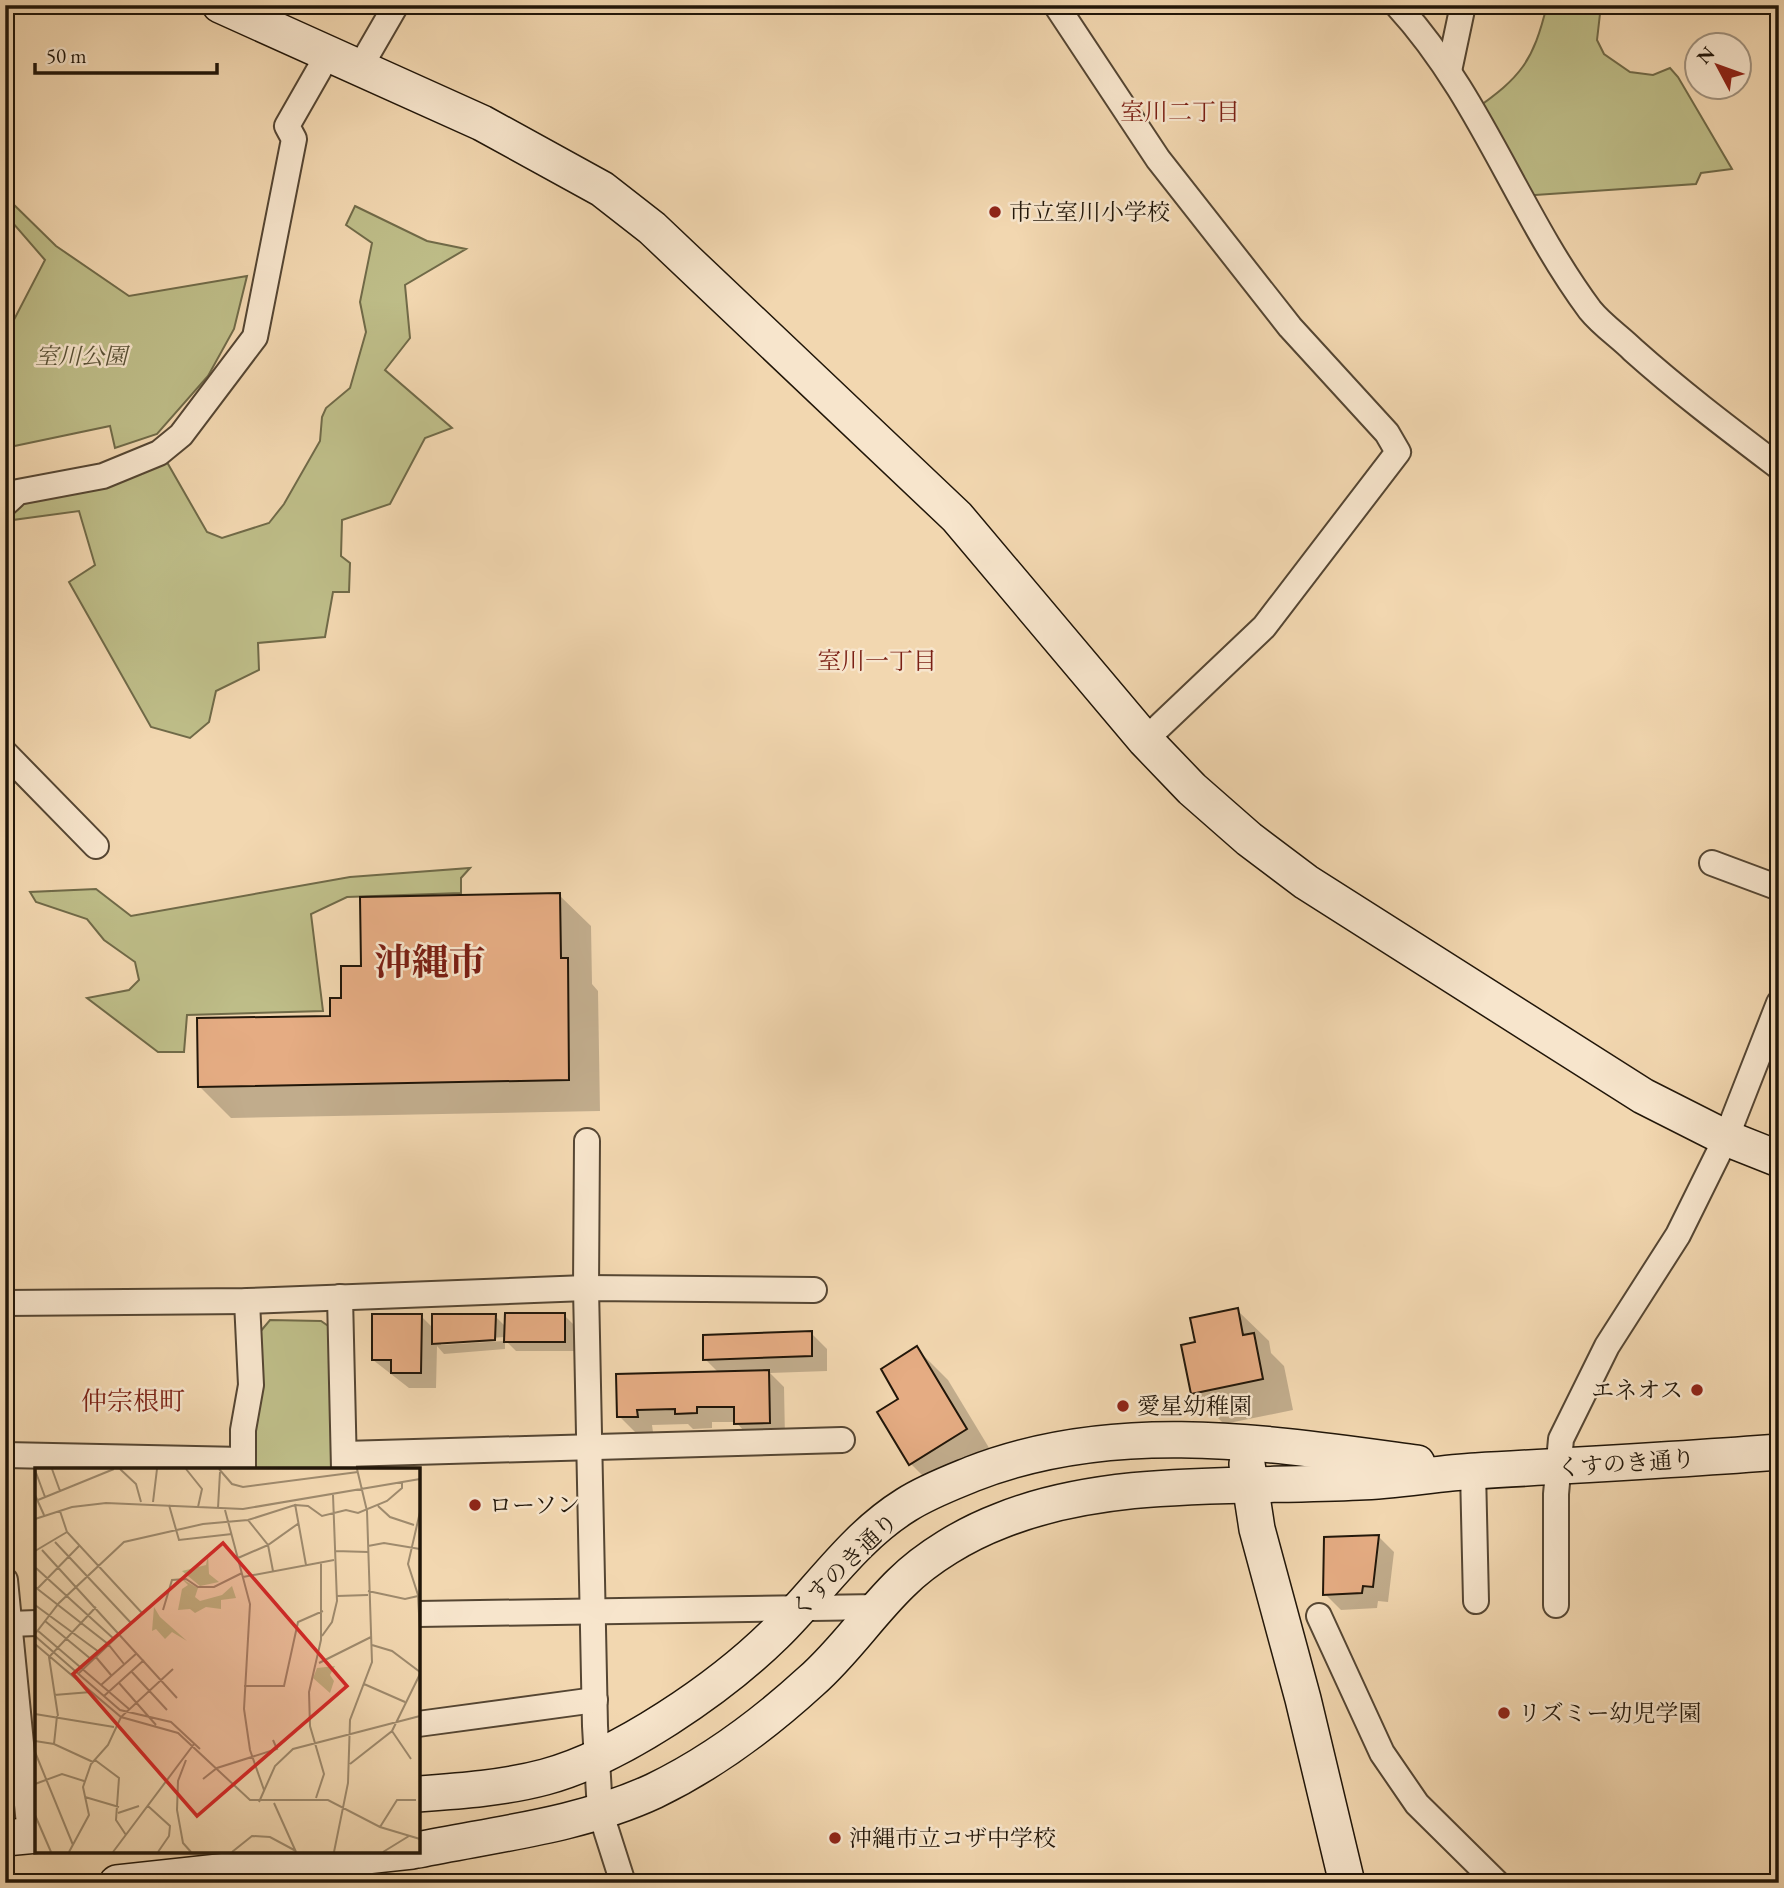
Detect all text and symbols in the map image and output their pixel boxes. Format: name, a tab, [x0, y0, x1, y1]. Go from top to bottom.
scale bar	[35, 32, 217, 76]
north arrow	[1682, 32, 1752, 102]
text: N	[1691, 41, 1720, 69]
text: 50 m	[46, 42, 87, 69]
district label: 室川二丁目	[1120, 96, 1240, 127]
place label: 市立室川小学校	[1009, 197, 1170, 227]
marker: 市立室川小学校	[987, 204, 1003, 220]
park label: 室川公園	[35, 341, 131, 371]
district label: 室川一丁目	[817, 645, 937, 676]
district label: 沖縄市	[375, 938, 486, 986]
place label: エネオス	[1591, 1375, 1683, 1405]
marker: エネオス	[1689, 1382, 1705, 1398]
district label: 仲宗根町	[81, 1384, 185, 1418]
place label: 愛星幼稚園	[1137, 1391, 1252, 1421]
marker: 愛星幼稚園	[1115, 1398, 1131, 1414]
street label: くすのき通り	[1556, 1443, 1696, 1483]
inset map	[35, 1468, 420, 1853]
place label: ローソン	[489, 1490, 580, 1520]
marker: ローソン	[467, 1497, 483, 1513]
street label: くすのき通り	[784, 1506, 904, 1624]
place label: リズミー幼児学園	[1518, 1698, 1702, 1728]
marker: リズミー幼児学園	[1496, 1705, 1512, 1721]
place label: 沖縄市立コザ中学校	[849, 1823, 1056, 1853]
marker: 沖縄市立コザ中学校	[827, 1830, 843, 1846]

